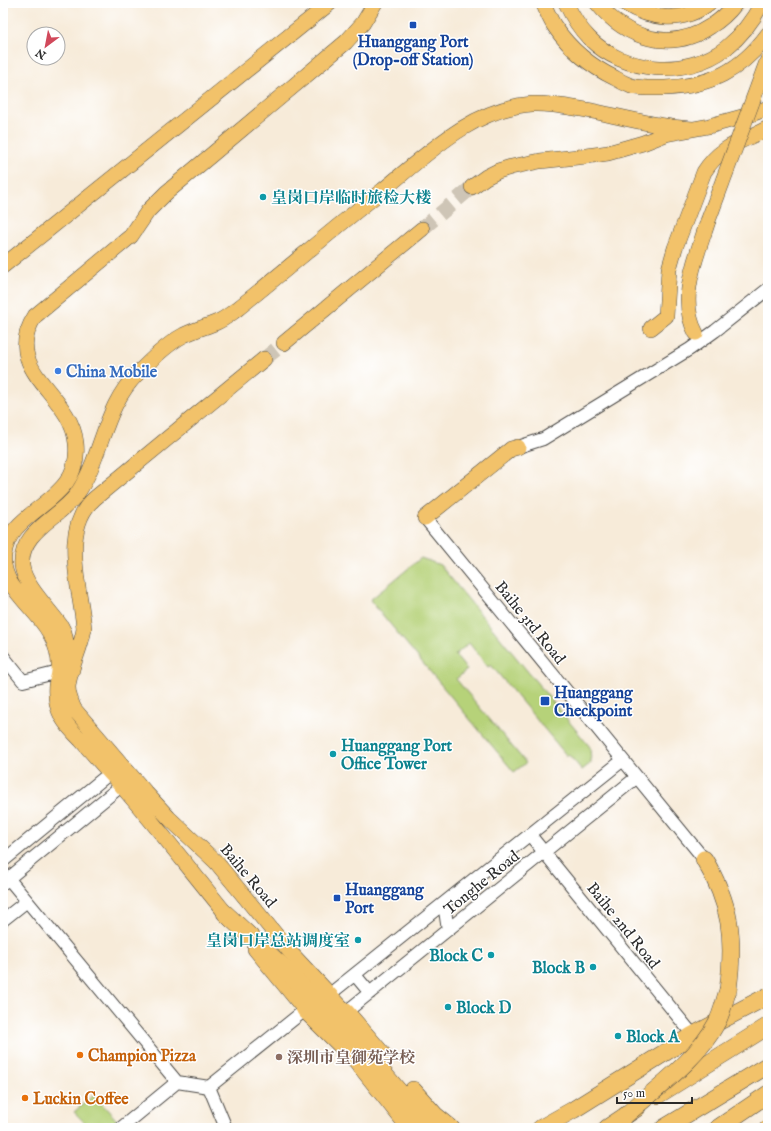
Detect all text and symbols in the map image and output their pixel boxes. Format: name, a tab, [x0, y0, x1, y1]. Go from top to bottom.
marker: Huanggang Port (Drop-off Station)	[408, 20, 418, 30]
north arrow	[26, 26, 66, 66]
place label: Huanggang Port (Drop-off Station)	[353, 33, 473, 71]
text: N	[33, 45, 50, 63]
place label: 皇岗口岸临时旅检大楼	[271, 189, 431, 209]
marker: 皇岗口岸临时旅检大楼	[258, 192, 268, 202]
place label: China Mobile	[66, 363, 158, 383]
marker: China Mobile	[53, 366, 63, 376]
street label: Baihe 3rd Road	[490, 578, 569, 669]
place label: Huanggang Checkpoint	[554, 684, 634, 722]
marker: Huanggang Checkpoint	[539, 695, 551, 707]
place label: Huanggang Port Office Tower	[341, 737, 453, 775]
marker: Huanggang Port Office Tower	[328, 749, 338, 759]
street label: Baihe Road	[215, 840, 280, 913]
street label: Tonghe Road	[440, 847, 524, 920]
street label: Baihe 2nd Road	[582, 879, 664, 974]
place label: Huanggang Port	[345, 881, 425, 919]
marker: Huanggang Port	[332, 893, 342, 903]
place label: 皇岗口岸总站调度室	[206, 931, 350, 952]
marker: 皇岗口岸总站调度室	[353, 935, 363, 945]
place label: Block C	[429, 947, 484, 967]
marker: Block C	[486, 950, 496, 960]
place label: Block B	[532, 959, 585, 979]
marker: Block B	[588, 962, 598, 972]
place label: Block D	[456, 999, 511, 1019]
marker: Block D	[443, 1002, 453, 1012]
place label: Block A	[626, 1028, 680, 1048]
marker: Block A	[613, 1031, 623, 1041]
place label: Champion Pizza	[88, 1047, 197, 1067]
place label: 深圳市皇御苑学校	[287, 1048, 415, 1069]
marker: Champion Pizza	[75, 1050, 85, 1060]
marker: 深圳市皇御苑学校	[274, 1052, 284, 1062]
scale bar	[617, 1079, 692, 1105]
text: 50 m	[623, 1086, 645, 1101]
place label: Luckin Coffee	[33, 1090, 129, 1110]
marker: Luckin Coffee	[20, 1093, 30, 1103]

